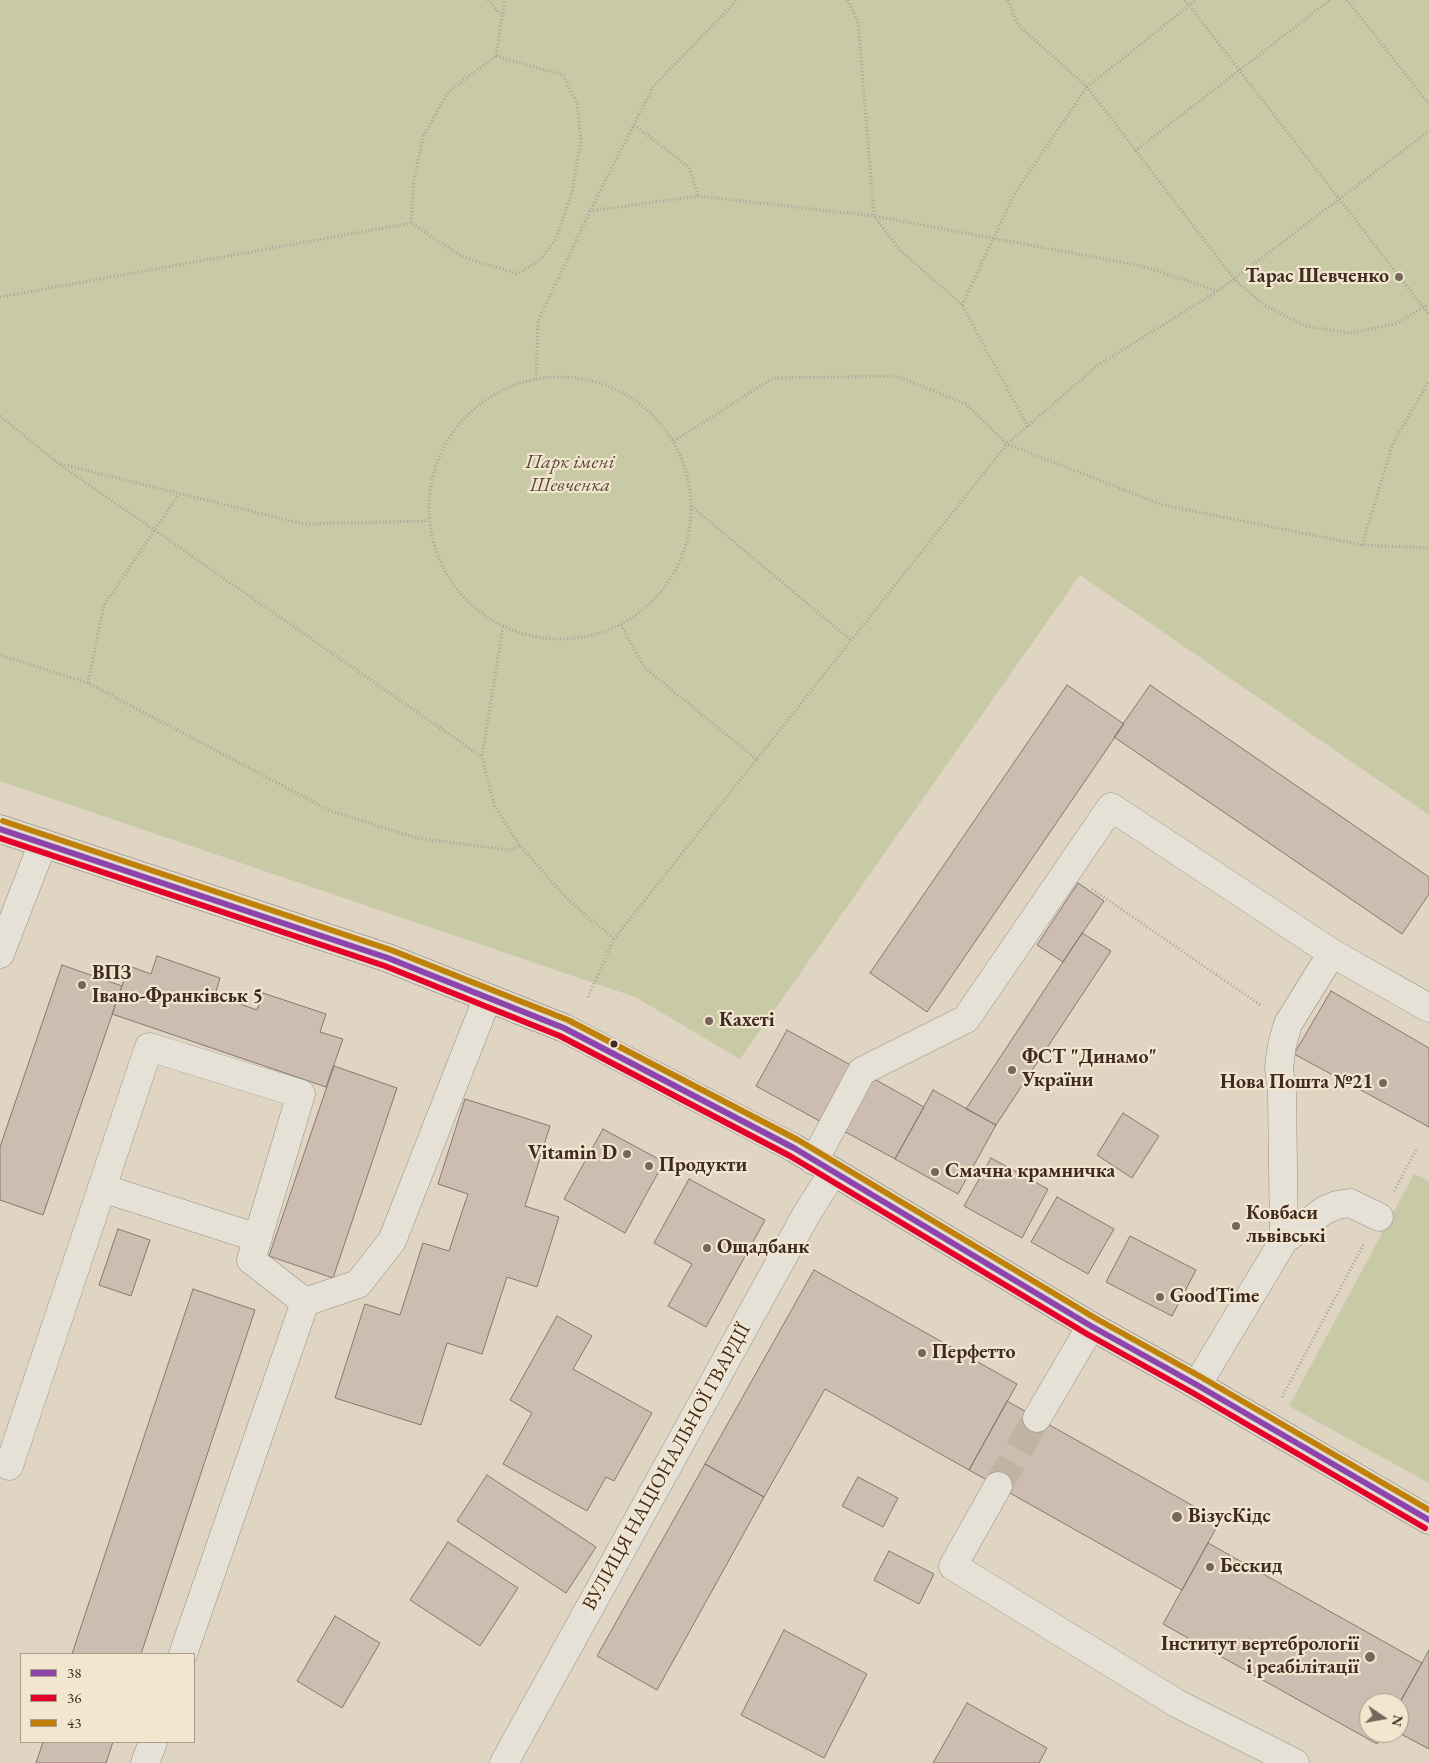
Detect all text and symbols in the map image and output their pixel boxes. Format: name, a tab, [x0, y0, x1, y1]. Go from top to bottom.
place label: Тарас Шевченко	[1245, 265, 1389, 289]
marker: Тарас Шевченко	[1393, 271, 1405, 283]
park label: Парк імені Шевченка	[525, 451, 615, 498]
place label: ВПЗ Івано-Франківськ 5	[92, 962, 263, 1009]
marker: ВПЗ Івано-Франківськ 5	[76, 979, 88, 991]
place label: Кахеті	[719, 1009, 775, 1033]
marker: Кахеті	[703, 1015, 715, 1027]
unlabelled marker	[609, 1039, 619, 1049]
place label: ФСТ "Динамо" України	[1022, 1046, 1157, 1093]
marker: ФСТ "Динамо" України	[1006, 1064, 1018, 1076]
place label: Нова Пошта №21	[1220, 1071, 1373, 1095]
marker: Нова Пошта №21	[1377, 1077, 1389, 1089]
place label: Vitamin D	[528, 1142, 617, 1166]
marker: Vitamin D	[621, 1148, 633, 1160]
place label: Продукти	[659, 1154, 747, 1178]
marker: Продукти	[643, 1160, 655, 1172]
place label: Смачна крамничка	[945, 1160, 1115, 1184]
marker: Смачна крамничка	[929, 1166, 941, 1178]
place label: Ковбаси львівські	[1246, 1202, 1326, 1249]
marker: Ковбаси львівські	[1230, 1220, 1242, 1232]
place label: Ощадбанк	[717, 1236, 809, 1260]
marker: Ощадбанк	[701, 1242, 713, 1254]
place label: GoodTime	[1170, 1285, 1259, 1309]
marker: GoodTime	[1154, 1291, 1166, 1303]
street label: ВУЛИЦЯ НАЦІОНАЛЬНОЇ ГВАРДІЇ	[578, 1319, 756, 1615]
place label: Перфетто	[932, 1341, 1016, 1365]
marker: Перфетто	[916, 1347, 928, 1359]
place label: ВізусКідс	[1188, 1505, 1271, 1529]
marker: ВізусКідс	[1170, 1510, 1184, 1524]
place label: Бескид	[1220, 1555, 1282, 1579]
marker: Бескид	[1204, 1561, 1216, 1573]
place label: Інститут вертебрології і реабілітації	[1161, 1633, 1359, 1680]
marker: Інститут вертебрології і реабілітації	[1363, 1650, 1377, 1664]
legend	[20, 1653, 195, 1743]
text: 38	[67, 1663, 81, 1682]
text: 36	[67, 1688, 81, 1707]
north arrow	[1359, 1693, 1409, 1743]
text: 43	[67, 1713, 81, 1732]
text: N	[1388, 1713, 1408, 1728]

